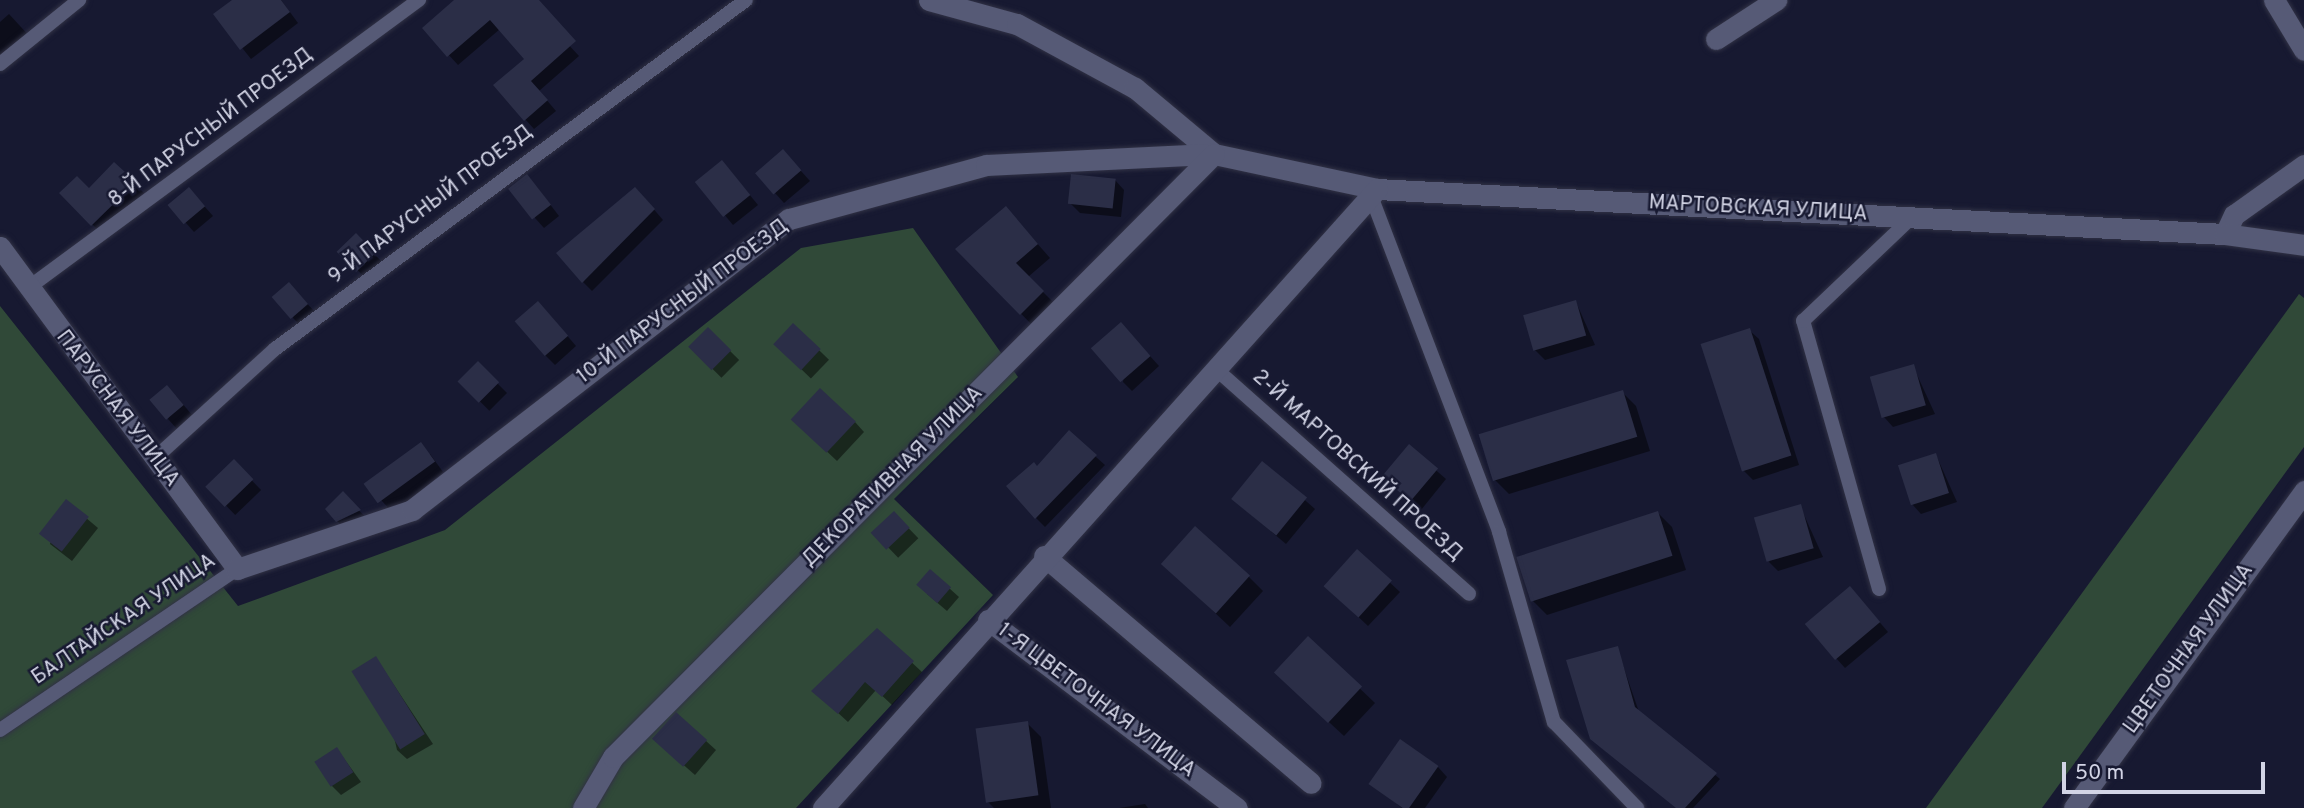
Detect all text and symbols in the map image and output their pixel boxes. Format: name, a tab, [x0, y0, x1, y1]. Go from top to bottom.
street label: 8-Й ПАРУСНЫЙ ПРОЕЗД	[104, 43, 318, 213]
street label: 9-Й ПАРУСНЫЙ ПРОЕЗД	[324, 120, 538, 290]
street label: МАРТОВСКАЯ УЛИЦА	[1648, 191, 1868, 227]
street label: 10-Й ПАРУСНЫЙ ПРОЕЗД	[572, 214, 794, 390]
street label: ПАРУСНАЯ УЛИЦА	[50, 326, 184, 492]
street label: 2-Й МАРТОВСКИЙ ПРОЕЗД	[1247, 365, 1467, 567]
street label: ДЕКОРАТИВНАЯ УЛИЦА	[797, 381, 989, 573]
street label: БАЛТАЙСКАЯ УЛИЦА	[27, 549, 221, 691]
street label: ЦВЕТОЧНАЯ УЛИЦА	[2119, 559, 2259, 739]
street label: 1-Я ЦВЕТОЧНАЯ УЛИЦА	[992, 618, 1200, 784]
scale bar	[2066, 748, 2269, 792]
text: 50 m	[2075, 760, 2124, 787]

